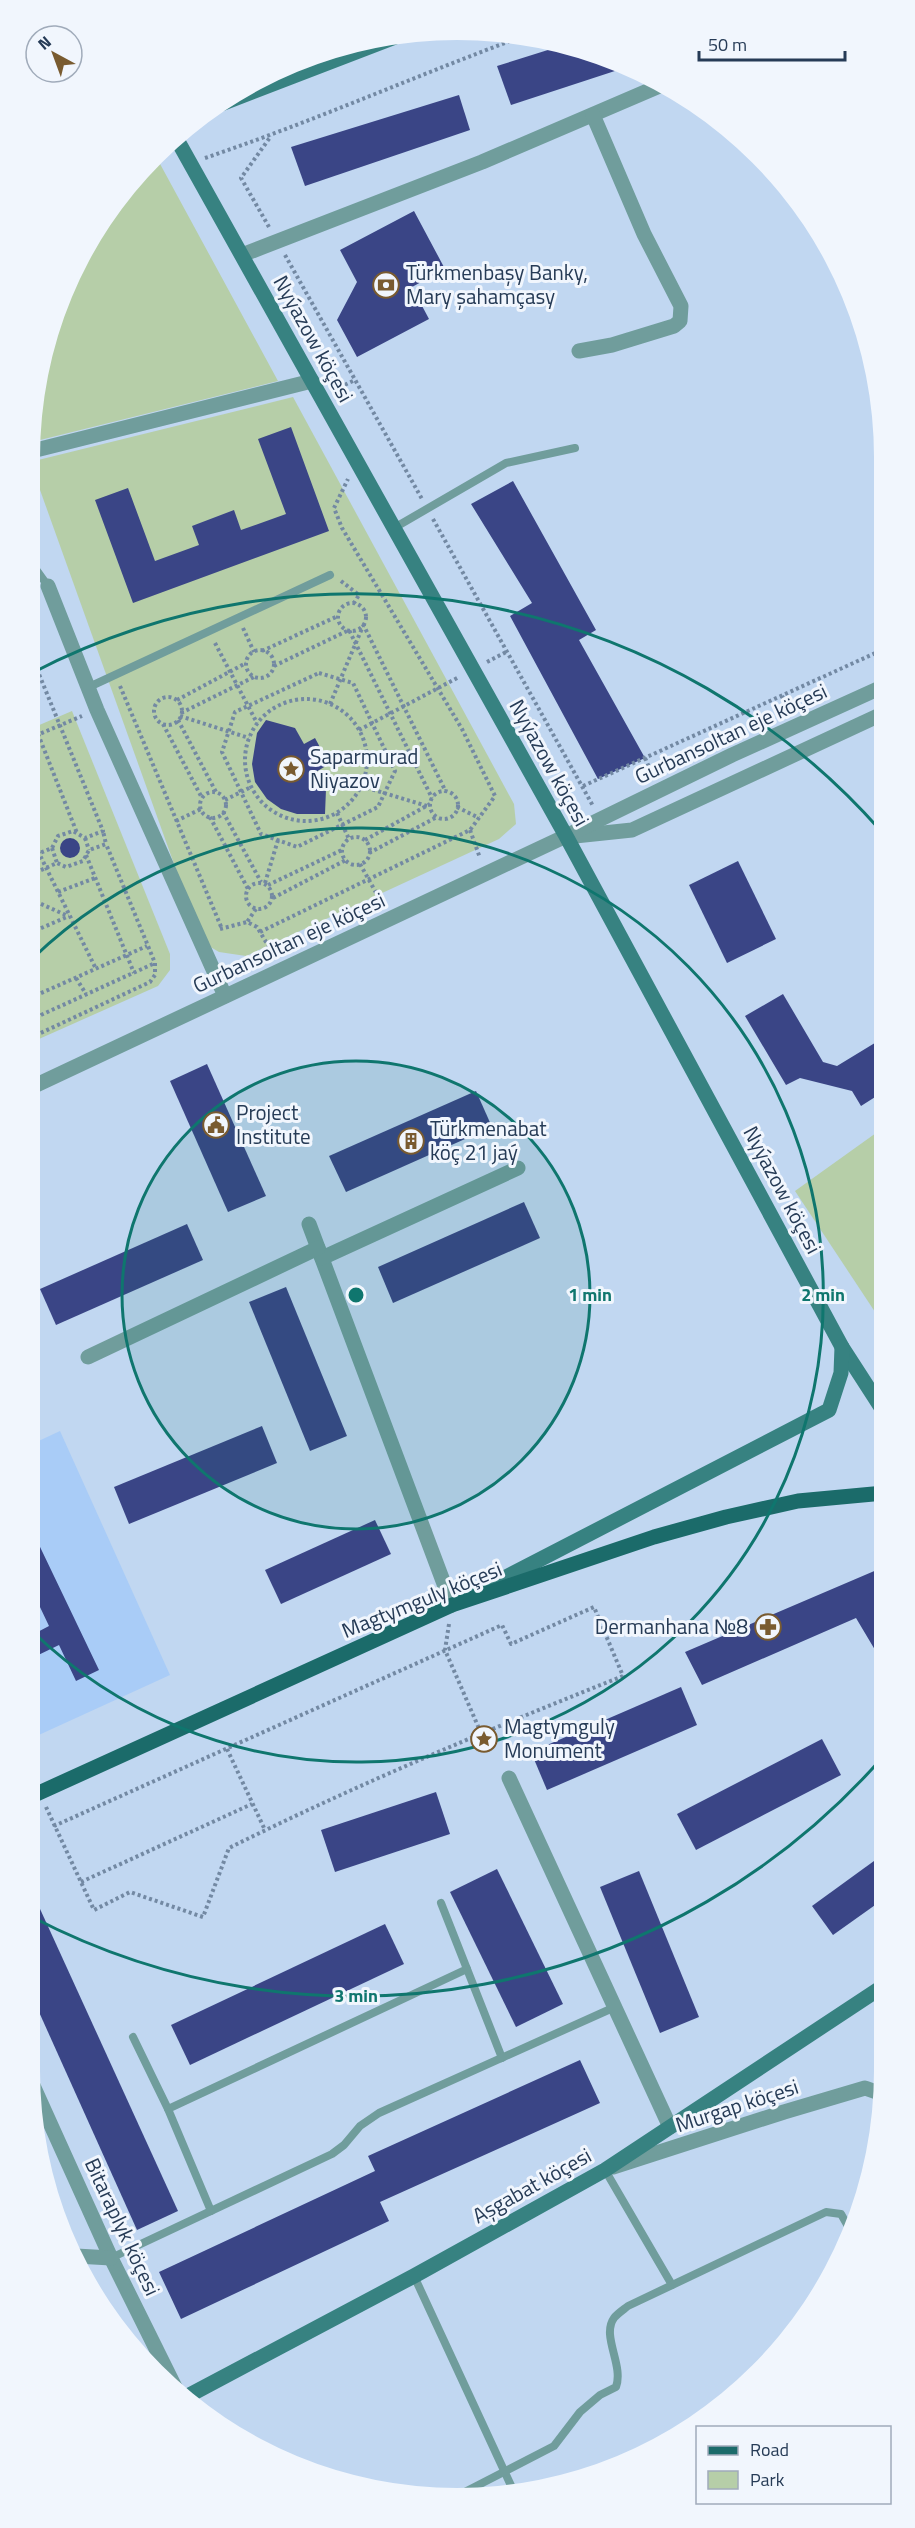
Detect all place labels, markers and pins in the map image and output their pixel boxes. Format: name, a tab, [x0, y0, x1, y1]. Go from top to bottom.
place label: Türkmenbaşy Banky, Mary şahamçasy	[406, 256, 588, 312]
bank icon: Türkmenbaşy Banky, Mary şahamçasy	[371, 270, 401, 300]
place label: Saparmurad Niyazov	[310, 740, 418, 796]
place icon: Saparmurad Niyazov	[276, 754, 306, 784]
place label: Project Institute	[236, 1096, 311, 1152]
public building icon: Project Institute	[201, 1110, 231, 1140]
place label: Türkmenabat köç 21 jaý	[430, 1112, 547, 1168]
building icon: Türkmenabat köç 21 jaý	[396, 1126, 426, 1156]
centre of rings	[346, 1285, 366, 1305]
place label: Dermanhana №8	[595, 1610, 748, 1642]
pharmacy icon: Dermanhana №8	[753, 1612, 783, 1642]
place label: Magtymguly Monument	[504, 1710, 615, 1766]
place icon: Magtymguly Monument	[469, 1724, 499, 1754]

